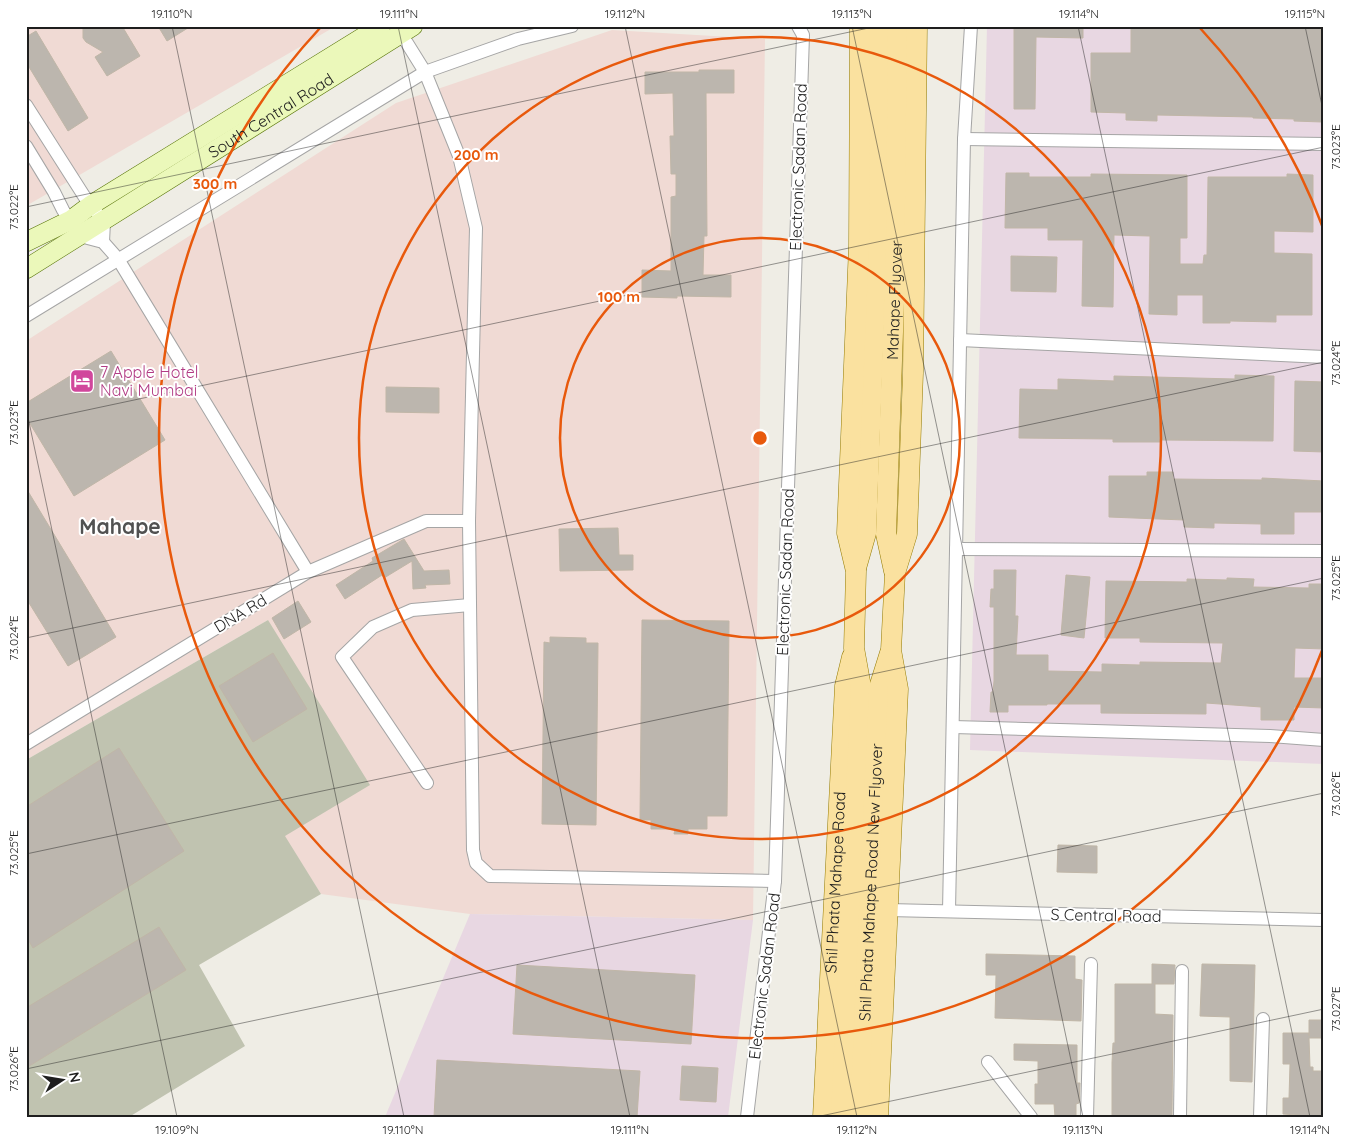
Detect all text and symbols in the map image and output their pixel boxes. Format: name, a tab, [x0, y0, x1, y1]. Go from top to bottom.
text: 19.110°N	[151, 6, 193, 21]
text: 19.111°N	[380, 6, 418, 21]
text: 19.112°N	[605, 6, 645, 21]
text: 19.113°N	[832, 6, 872, 21]
text: 19.114°N	[1059, 6, 1099, 21]
text: 19.115°N	[1285, 6, 1325, 21]
street label: South Central Road	[204, 68, 337, 162]
street label: Electronic Sadan Road	[785, 83, 811, 251]
text: 73.023°E	[1328, 124, 1343, 170]
text: 200 m	[454, 145, 499, 164]
text: 300 m	[193, 174, 237, 193]
text: 73.022°E	[6, 184, 21, 230]
street label: Mahape Flyover	[882, 240, 906, 360]
text: 100 m	[598, 287, 640, 306]
text: 73.024°E	[1328, 340, 1343, 386]
place label: 7 Apple Hotel Navi Mumbai	[100, 362, 199, 400]
hotel icon: 7 Apple Hotel Navi Mumbai	[69, 368, 95, 394]
text: 73.023°E	[6, 400, 21, 446]
centre of rings	[751, 429, 769, 447]
street label: Electronic Sadan Road	[772, 488, 798, 656]
district label: Mahape	[79, 513, 161, 539]
text: 73.025°E	[1328, 555, 1343, 601]
street label: DNA Rd	[210, 589, 270, 637]
text: 73.024°E	[6, 615, 21, 661]
street label: Shil Phata Mahape Road New Flyover	[854, 743, 887, 1022]
text: 73.026°E	[1328, 771, 1343, 817]
street label: Shil Phata Mahape Road	[820, 791, 850, 974]
text: 73.025°E	[6, 830, 21, 876]
street label: Electronic Sadan Road	[744, 892, 784, 1060]
street label: S Central Road	[1050, 904, 1162, 926]
text: 73.027°E	[1328, 986, 1343, 1032]
text: 73.026°E	[6, 1046, 21, 1092]
north arrow	[38, 1056, 88, 1106]
text: N	[65, 1070, 85, 1084]
text: 19.109°N	[155, 1122, 199, 1137]
text: 19.110°N	[382, 1122, 424, 1137]
text: 19.111°N	[611, 1122, 649, 1137]
text: 19.112°N	[837, 1122, 877, 1137]
text: 19.113°N	[1063, 1122, 1103, 1137]
text: 19.114°N	[1290, 1122, 1330, 1137]

